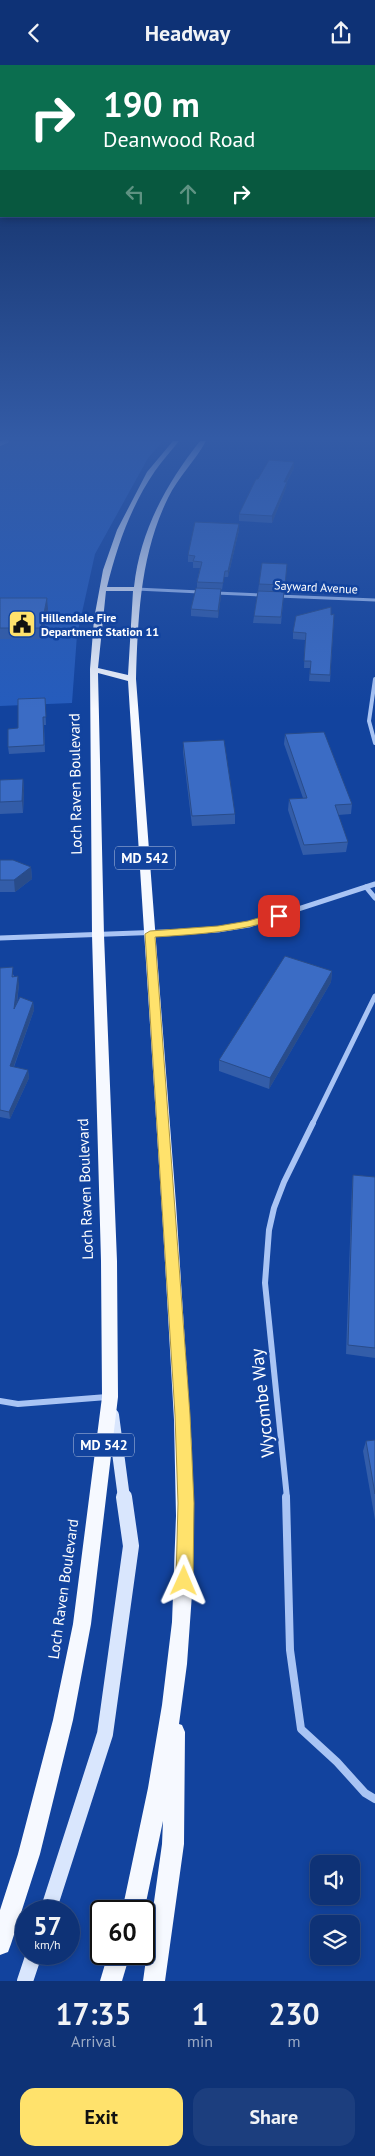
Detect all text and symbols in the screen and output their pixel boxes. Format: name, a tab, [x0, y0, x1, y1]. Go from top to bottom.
icon: back	[20, 19, 48, 47]
text: Headway	[145, 19, 230, 47]
icon: share	[327, 19, 355, 47]
text: 190 m	[103, 81, 200, 127]
icon: right	[20, 85, 85, 150]
text: Deanwood Road	[103, 125, 255, 153]
icon: left	[121, 180, 149, 208]
icon: ahead	[174, 180, 202, 208]
icon: right	[227, 180, 255, 208]
street label: Sayward Avenue	[274, 577, 358, 597]
public building icon: Hillendale Fire Department Station 11	[7, 609, 37, 639]
place label: Hillendale Fire Department Station 11	[41, 610, 159, 639]
street label: Loch Raven Boulevard	[64, 713, 86, 855]
road number: MD 542	[115, 846, 175, 869]
pin	[258, 895, 300, 937]
icon: arrive	[265, 902, 293, 930]
street label: Loch Raven Boulevard	[73, 1118, 97, 1260]
street label: Wycombe Way	[245, 1347, 279, 1459]
road number: MD 542	[74, 1433, 134, 1457]
street label: Loch Raven Boulevard	[44, 1518, 82, 1660]
position arrow	[157, 1554, 209, 1606]
map controls	[310, 1855, 360, 1965]
button: sound	[310, 1855, 360, 1905]
speed limit sign: 60	[90, 1900, 155, 1965]
text: 57	[33, 1910, 62, 1942]
button: layers	[310, 1915, 360, 1965]
text: km/h	[34, 1937, 61, 1952]
text: 17:35	[55, 1994, 132, 2033]
text: 1	[192, 1994, 209, 2033]
text: 230	[268, 1994, 320, 2033]
text: Arrival	[71, 2031, 116, 2051]
text: min	[187, 2031, 213, 2051]
text: m	[288, 2031, 301, 2051]
button: Exit	[20, 2088, 183, 2146]
button: Share	[193, 2088, 355, 2146]

